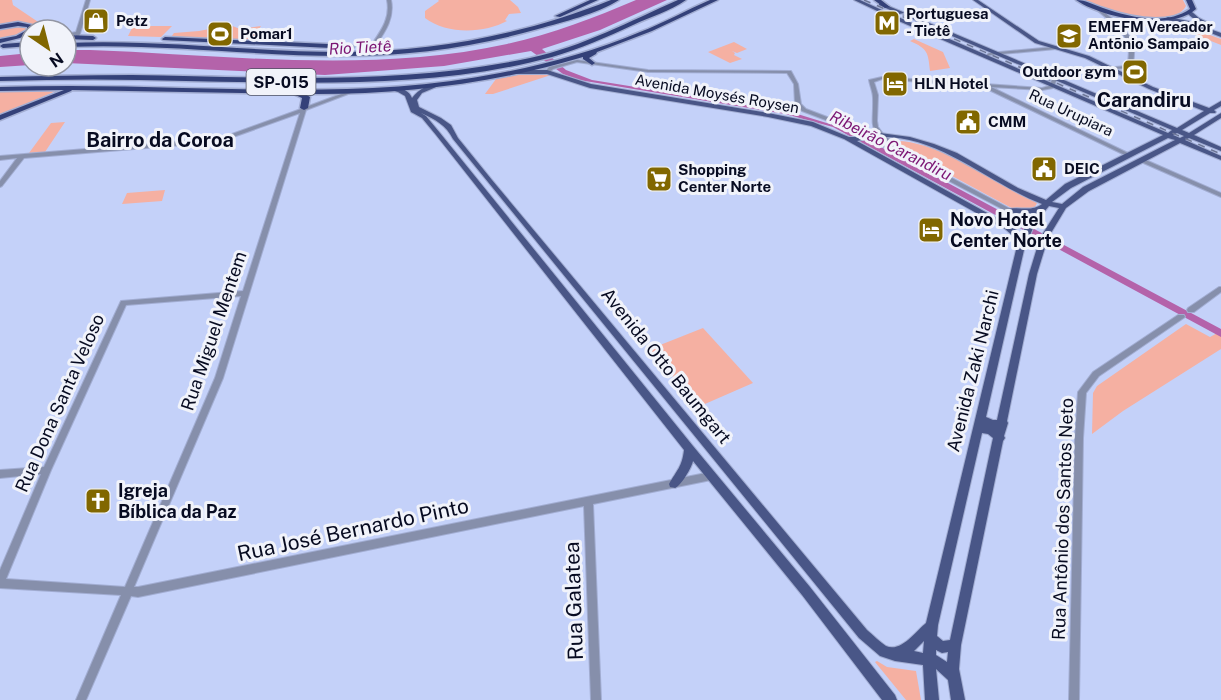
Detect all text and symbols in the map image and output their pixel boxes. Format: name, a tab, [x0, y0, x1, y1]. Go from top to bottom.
place label: Portuguesa - Tietê	[906, 5, 989, 39]
shop icon: Petz	[81, 6, 111, 36]
metro station icon: Portuguesa - Tietê	[872, 8, 902, 38]
place label: Petz	[116, 12, 148, 29]
north arrow	[18, 18, 78, 78]
place label: EMEFM Vereador Antõnio Sampaio	[1088, 18, 1213, 52]
sports icon: Pomar1	[205, 19, 235, 49]
school or university icon: EMEFM Vereador Antõnio Sampaio	[1054, 21, 1084, 51]
place label: Pomar1	[240, 25, 293, 42]
water label: Rio Tietê	[328, 36, 392, 59]
text: N	[46, 49, 67, 71]
sports icon: Outdoor gym	[1120, 57, 1150, 87]
place label: Outdoor gym	[1022, 63, 1116, 80]
road number: SP-015	[246, 69, 316, 95]
hotel icon: HLN Hotel	[880, 69, 910, 99]
street label: Avenida Moysés Roysen	[634, 71, 801, 116]
place label: HLN Hotel	[914, 75, 989, 92]
street label: Rua Urupiara	[1027, 86, 1116, 139]
district label: Carandiru	[1097, 88, 1191, 112]
water label: Ribeirão Carandiru	[827, 107, 955, 184]
public building icon: CMM	[953, 107, 983, 137]
place label: CMM	[988, 113, 1026, 130]
district label: Bairro da Coroa	[86, 128, 234, 152]
public building icon: DEIC	[1029, 154, 1059, 184]
place label: DEIC	[1064, 160, 1100, 177]
place label: Shopping Center Norte	[678, 161, 771, 195]
supermarket icon: Shopping Center Norte	[644, 164, 674, 194]
place label: Novo Hotel Center Norte	[950, 209, 1062, 251]
hotel icon: Novo Hotel Center Norte	[916, 215, 946, 245]
street label: Rua Miguel Mentem	[176, 248, 251, 413]
street label: Avenida Otto Baumgart	[597, 284, 736, 448]
street label: Avenida Zaki Narchi	[942, 288, 1003, 454]
street label: Rua Dona Santa Veloso	[11, 310, 108, 495]
street label: Rua Antônio dos Santos Neto	[1048, 398, 1077, 640]
place label: Igreja Bíblica da Paz	[118, 480, 237, 522]
church icon: Igreja Bíblica da Paz	[83, 486, 113, 516]
street label: Rua José Bernardo Pinto	[235, 493, 471, 566]
street label: Rua Galatea	[559, 541, 588, 661]

